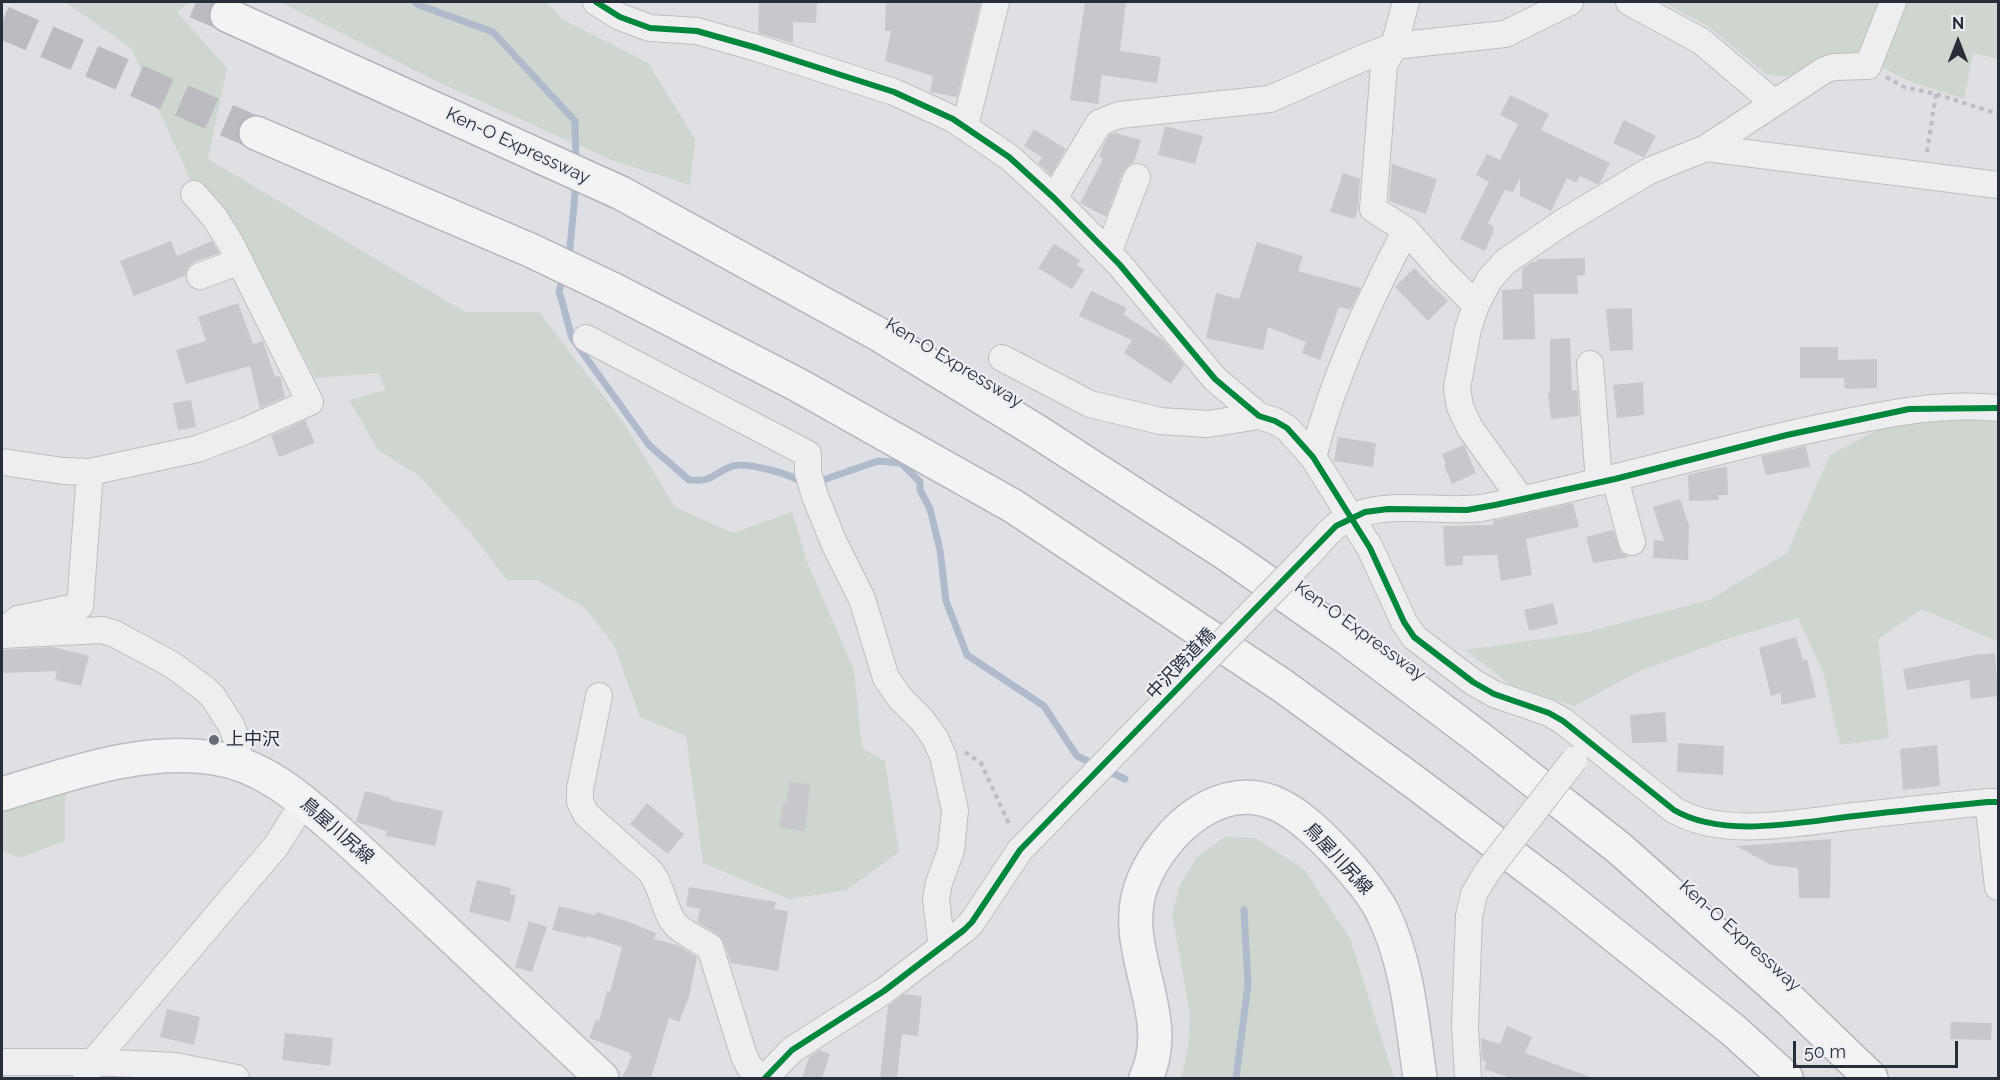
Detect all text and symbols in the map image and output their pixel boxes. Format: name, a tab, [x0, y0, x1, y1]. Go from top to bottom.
north arrow	[1928, 12, 1988, 72]
text: N	[1952, 14, 1964, 33]
street label: Ken-O Expressway	[443, 103, 593, 189]
street label: Ken-O Expressway	[881, 313, 1027, 413]
street label: Ken-O Expressway	[1290, 576, 1430, 686]
street label: 中沢跨道橋	[1142, 624, 1220, 704]
place label: 上中沢	[226, 729, 280, 751]
marker: 上中沢	[207, 733, 221, 747]
street label: 鳥屋川尻線	[296, 793, 378, 869]
street label: 鳥屋川尻線	[1299, 819, 1377, 899]
street label: Ken-O Expressway	[1675, 876, 1805, 996]
scale bar	[1796, 1029, 1961, 1067]
text: 50 m	[1804, 1041, 1846, 1062]

